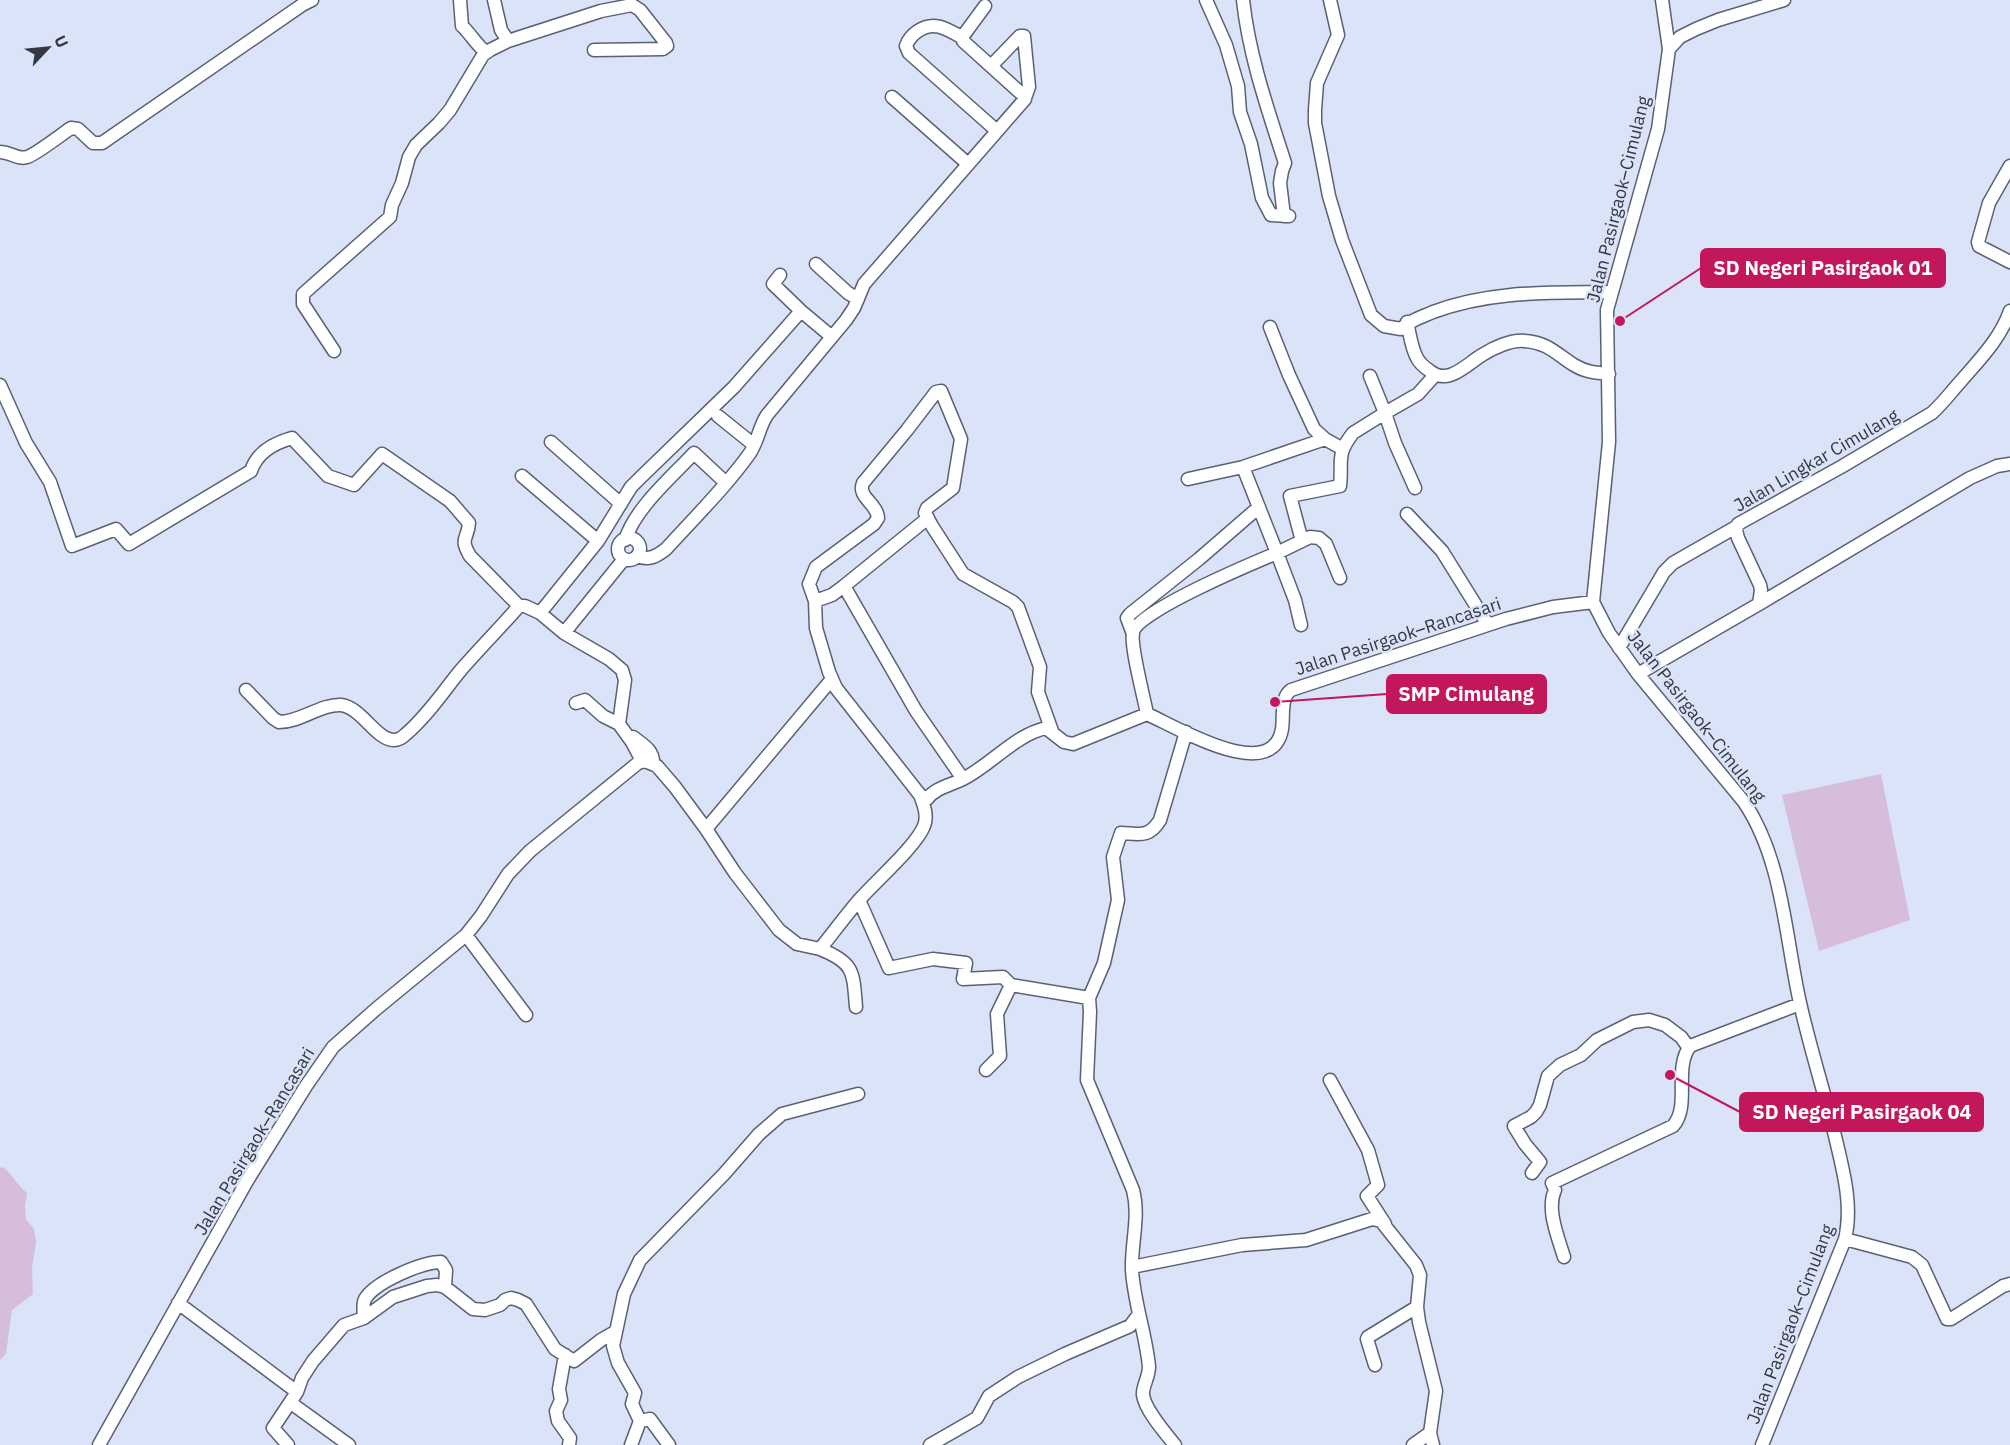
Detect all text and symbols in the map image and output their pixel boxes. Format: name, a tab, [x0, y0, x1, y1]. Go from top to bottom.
north arrow	[18, 18, 78, 78]
text: U	[50, 32, 73, 51]
street label: Jalan Pasirgaok–Cimulang	[1581, 93, 1655, 305]
callout: SD Negeri Pasirgaok 01	[1701, 249, 1945, 287]
text: SD Negeri Pasirgaok 01	[1713, 254, 1933, 281]
street label: Jalan Lingkar Cimulang	[1729, 403, 1903, 517]
street label: Jalan Pasirgaok–Rancasari	[1292, 592, 1504, 680]
street label: Jalan Pasirgaok–Cimulang	[1623, 625, 1772, 807]
callout: SMP Cimulang	[1387, 675, 1546, 713]
text: SMP Cimulang	[1398, 680, 1535, 707]
street label: Jalan Pasirgaok–Rancasari	[189, 1043, 319, 1239]
callout: SD Negeri Pasirgaok 04	[1740, 1093, 1983, 1131]
text: SD Negeri Pasirgaok 04	[1752, 1098, 1972, 1125]
street label: Jalan Pasirgaok–Cimulang	[1741, 1220, 1839, 1427]

